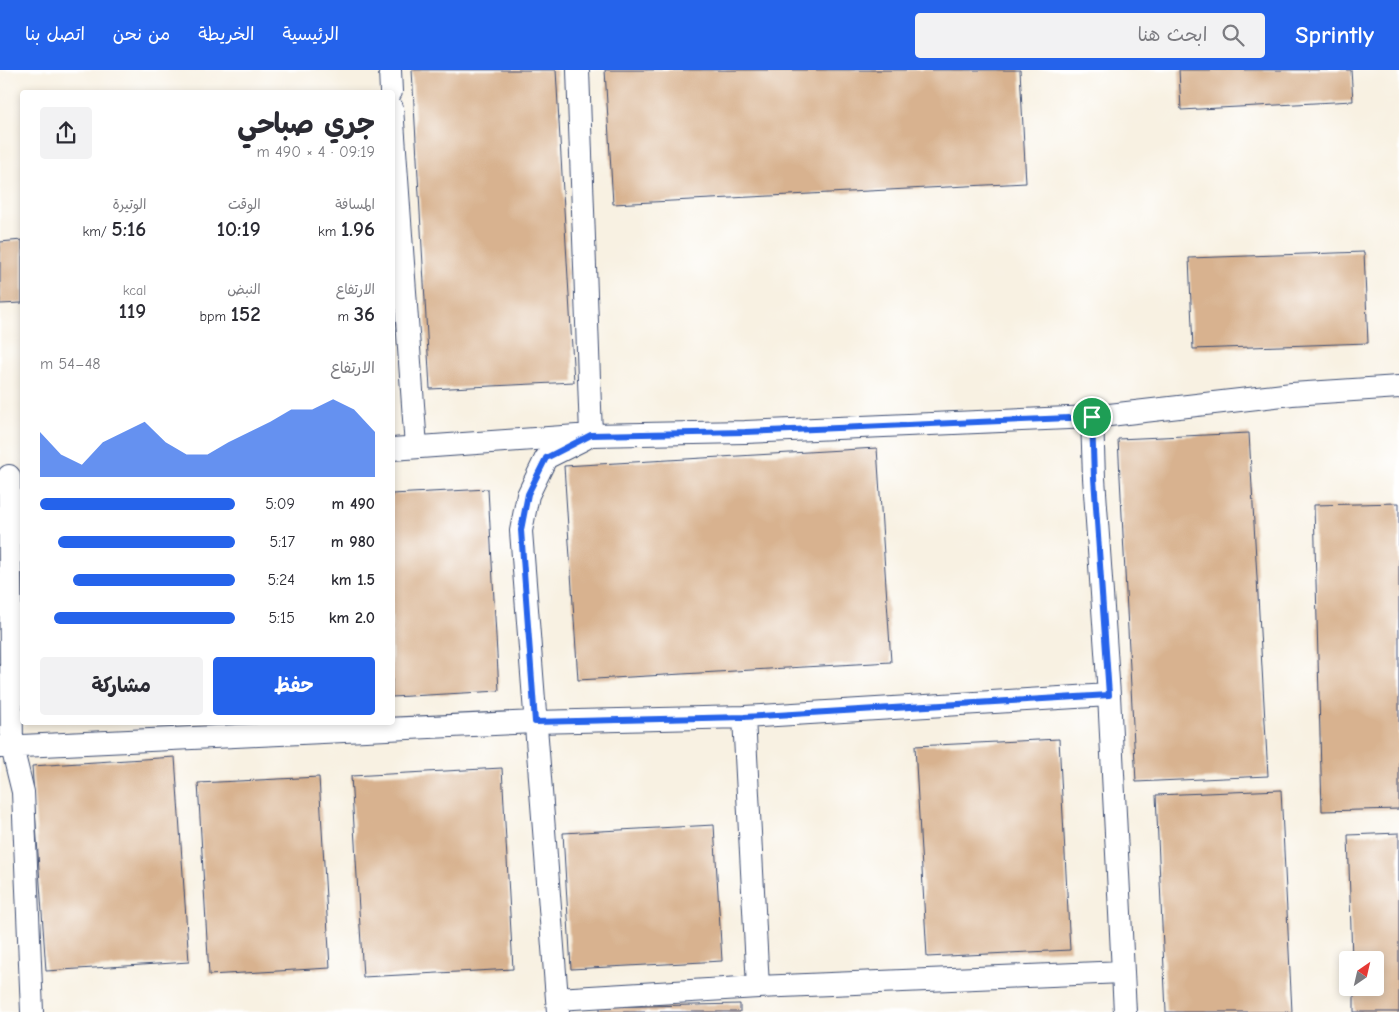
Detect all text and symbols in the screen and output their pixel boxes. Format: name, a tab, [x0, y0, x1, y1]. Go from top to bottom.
search box	[915, 13, 1265, 58]
icon: search	[1219, 21, 1247, 49]
text: Sprintly	[1295, 21, 1374, 49]
text: اتصل بنا	[25, 24, 85, 45]
text: من نحن	[113, 24, 170, 45]
text: الخريطة	[198, 24, 254, 45]
text: الرئيسية	[282, 24, 339, 45]
text: ابحث هنا	[1137, 24, 1207, 46]
button: share	[40, 107, 92, 159]
text: جري صباحي	[237, 108, 375, 140]
text: 09:19 · 4 × 490 m	[256, 143, 375, 161]
text: الوتيرة	[113, 196, 146, 213]
text: الوقت	[228, 196, 261, 213]
text: المسافة	[335, 196, 375, 213]
text: 5:16	[112, 217, 146, 241]
text: 10:19	[217, 217, 261, 241]
text: 1.96	[341, 217, 375, 241]
text: /km	[82, 223, 112, 240]
text: km	[318, 223, 341, 240]
text: النبض	[227, 281, 261, 298]
text: الارتفاع	[336, 281, 375, 298]
text: kcal	[123, 282, 146, 299]
text: 119	[119, 299, 146, 323]
text: 152	[231, 302, 261, 326]
text: 36	[354, 302, 375, 326]
text: bpm	[200, 308, 231, 325]
text: m	[337, 308, 354, 325]
text: 48–54 m	[40, 355, 101, 373]
text: الارتفاع	[330, 359, 375, 377]
pin	[1071, 396, 1113, 438]
icon: arrive	[1078, 403, 1106, 431]
text: 5:09	[265, 495, 295, 513]
text: 490 m	[332, 495, 375, 513]
text: 5:17	[270, 533, 295, 551]
text: 980 m	[331, 533, 375, 551]
text: 5:24	[267, 571, 295, 589]
text: 1.5 km	[331, 571, 375, 589]
text: 5:15	[268, 609, 295, 627]
text: 2.0 km	[329, 609, 375, 627]
button: مشاركة	[40, 657, 203, 715]
button: حفظ	[213, 657, 375, 715]
north arrow	[1339, 951, 1384, 996]
map controls	[1339, 951, 1384, 996]

